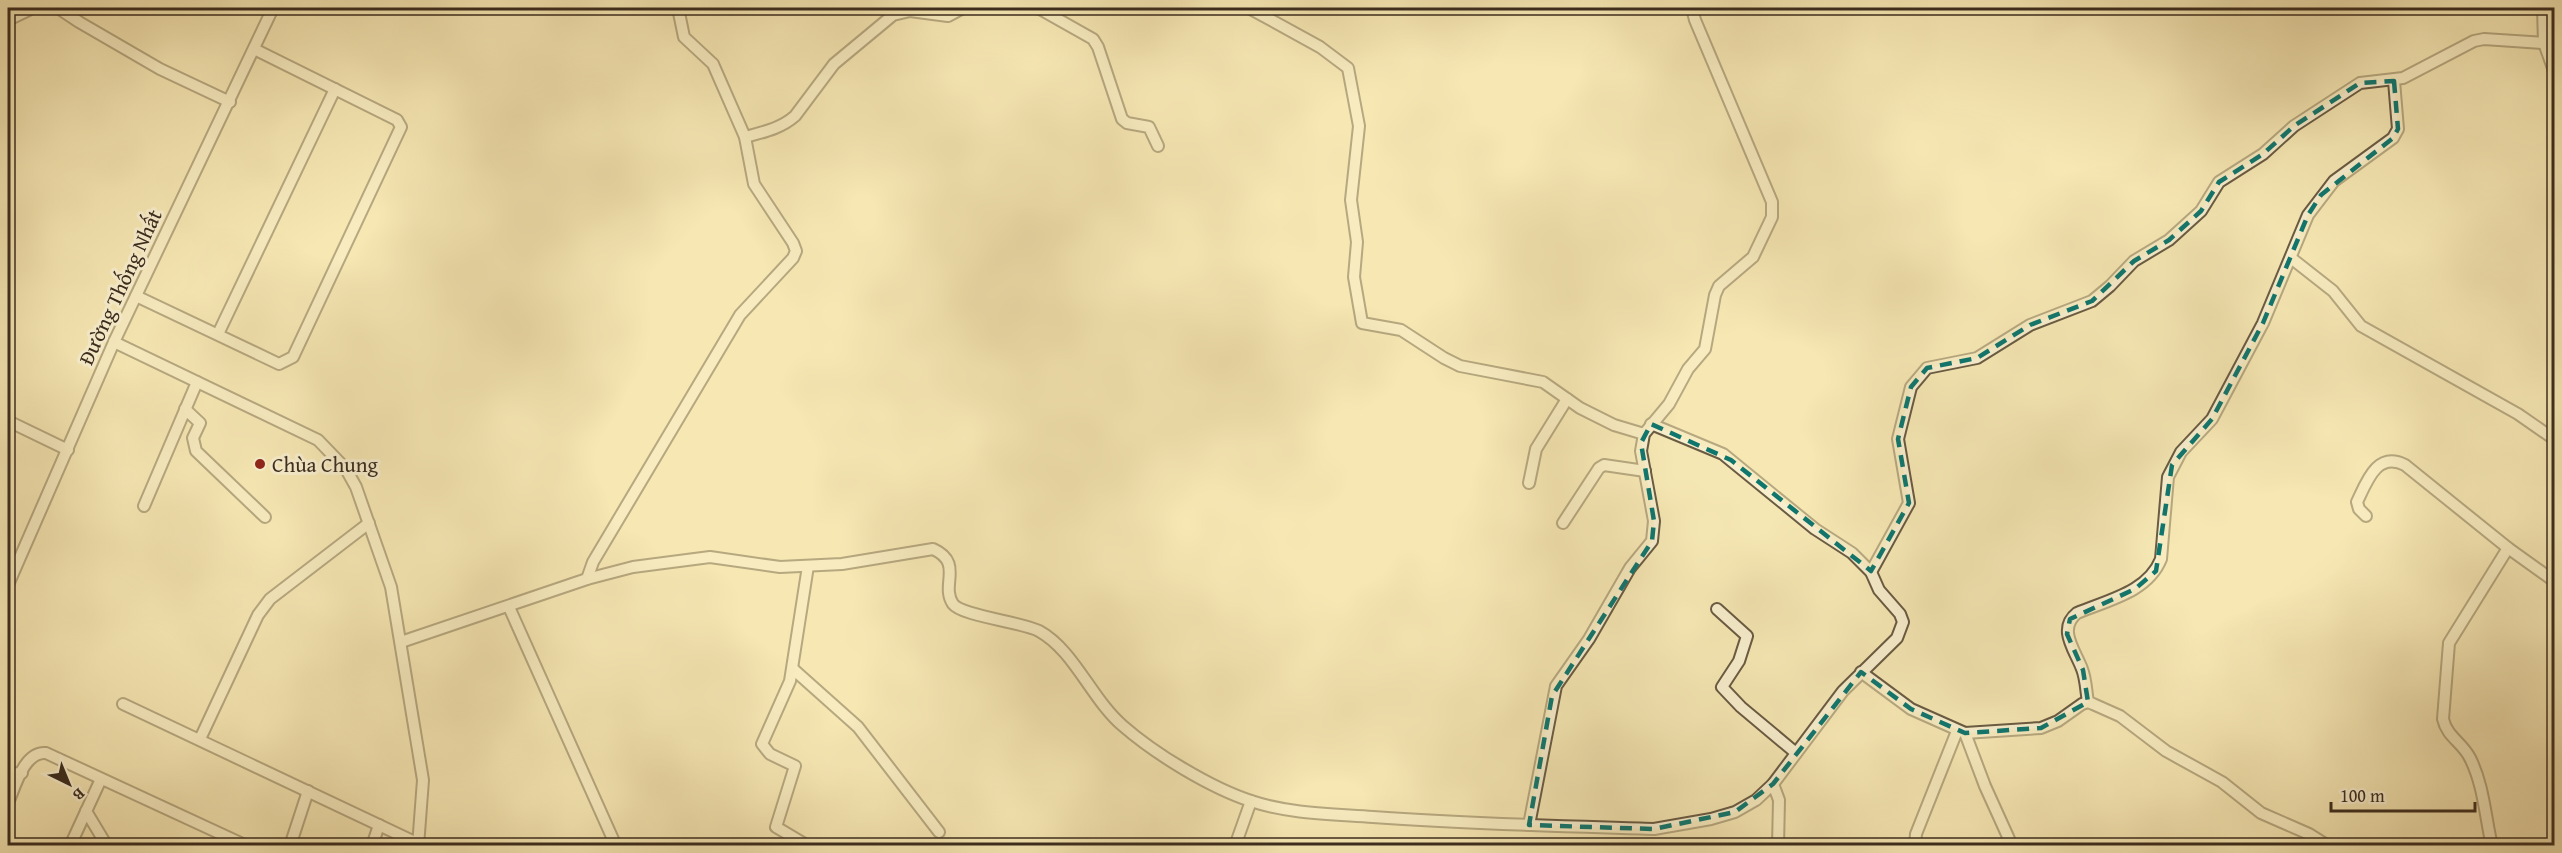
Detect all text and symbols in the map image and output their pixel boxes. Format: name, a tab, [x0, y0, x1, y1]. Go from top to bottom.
street label: Đường Thống Nhất	[70, 204, 170, 370]
place label: Chùa Chung	[272, 449, 378, 480]
marker: Chùa Chung	[253, 457, 267, 471]
north arrow	[39, 754, 99, 814]
scale bar	[2331, 775, 2475, 813]
text: 100 m	[2340, 782, 2385, 809]
text: B	[67, 783, 91, 807]

